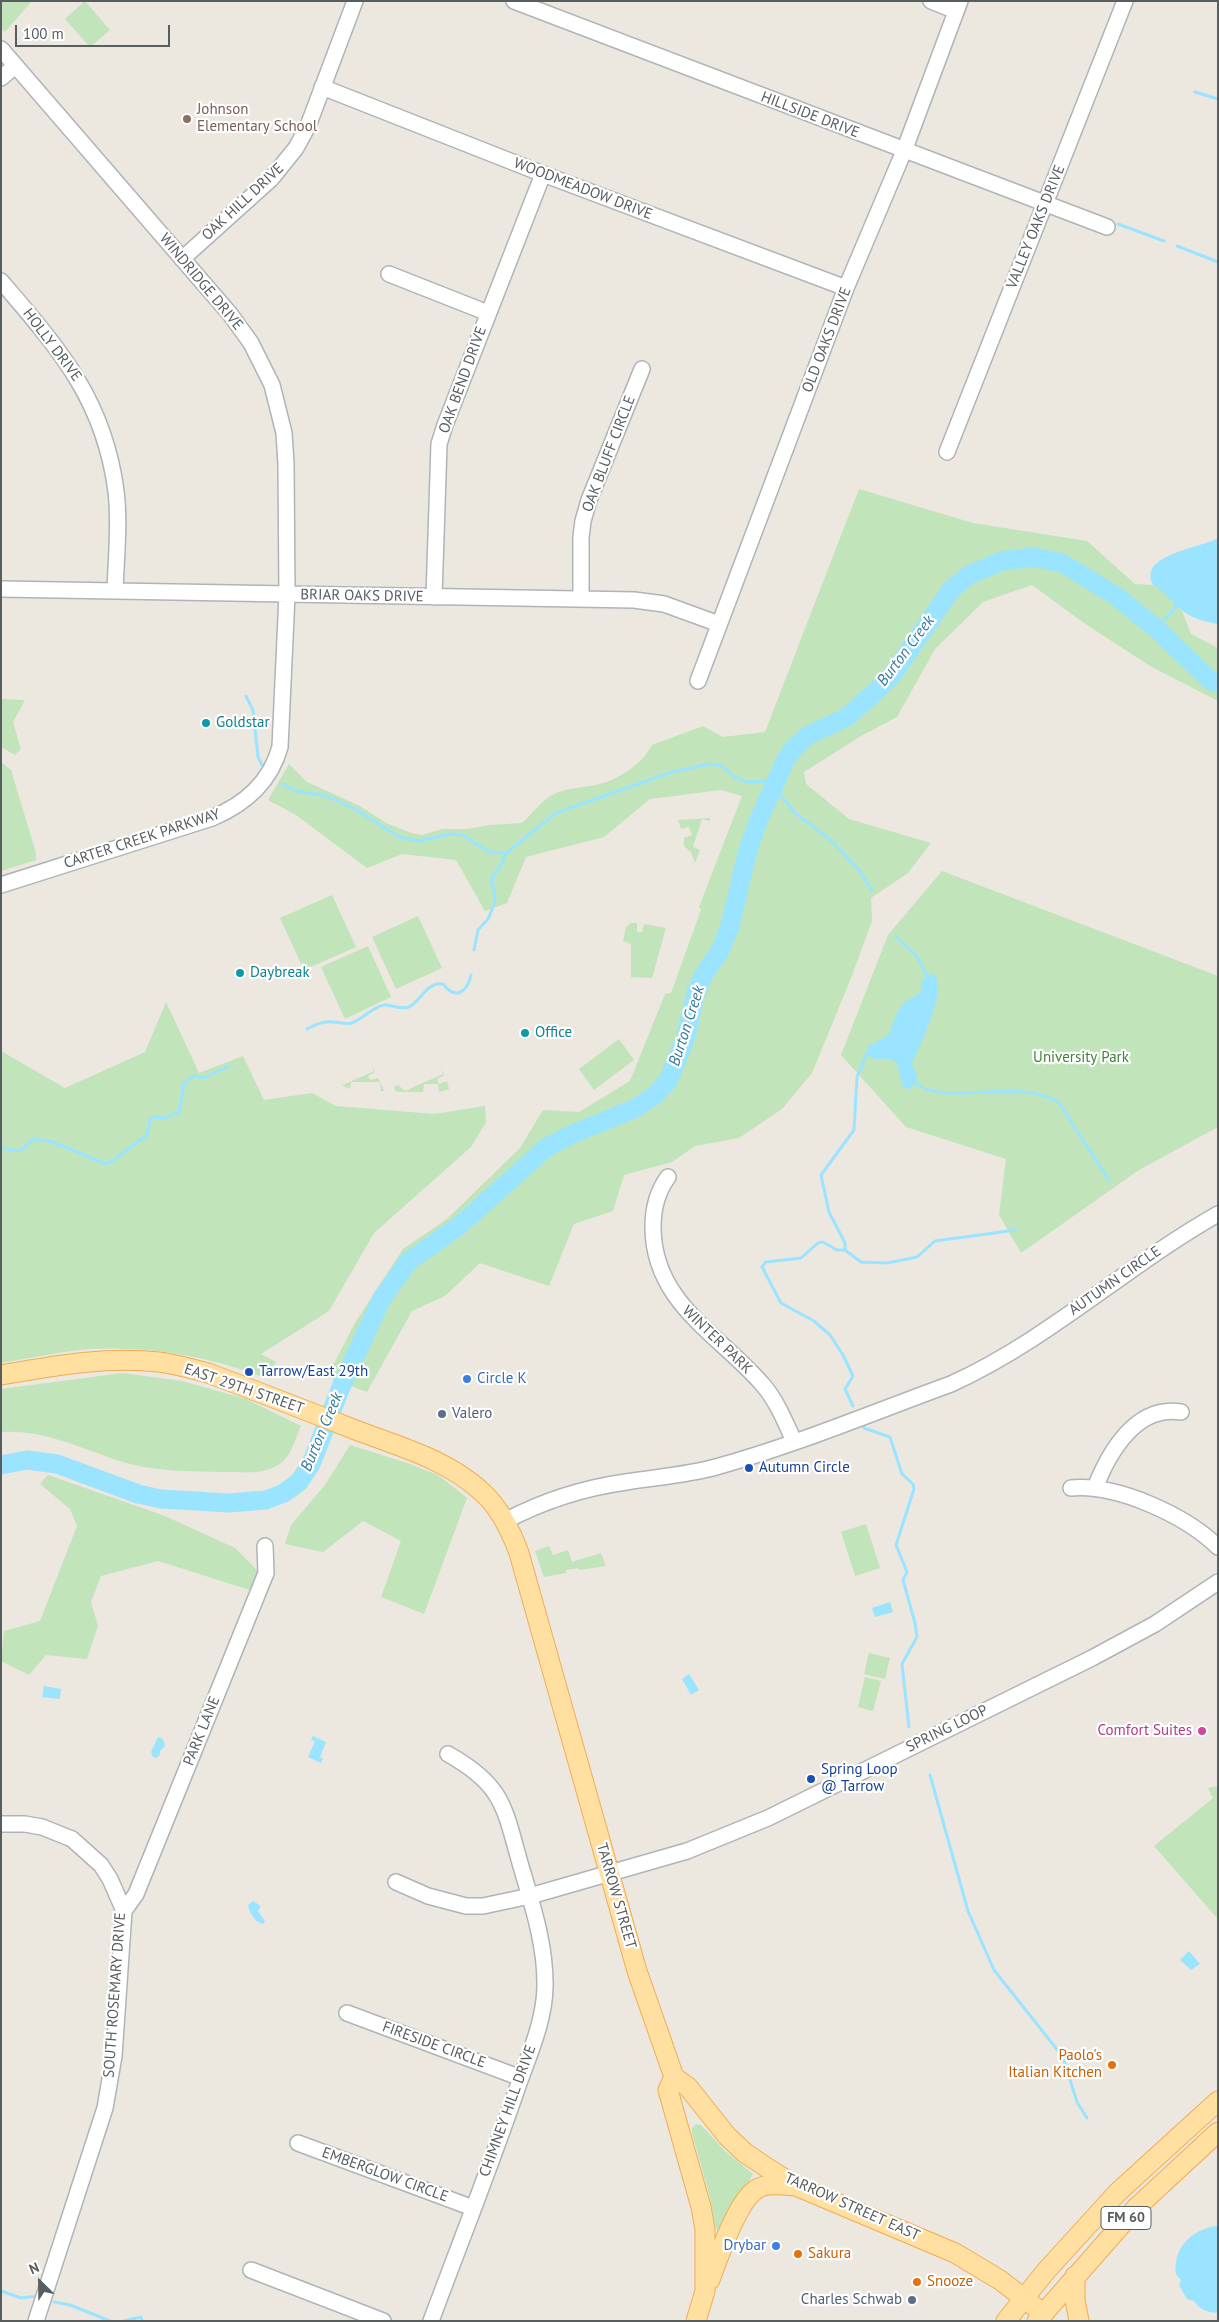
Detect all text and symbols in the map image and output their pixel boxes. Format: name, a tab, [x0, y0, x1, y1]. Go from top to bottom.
scale bar	[18, 15, 172, 47]
text: 100 m	[23, 24, 64, 43]
street label: HILLSIDE DRIVE	[758, 88, 862, 142]
place label: Johnson Elementary School	[197, 101, 317, 136]
marker: Johnson Elementary School	[181, 113, 193, 125]
street label: WOODMEADOW DRIVE	[511, 154, 655, 224]
street label: OAK HILL DRIVE	[198, 159, 288, 245]
street label: VALLEY OAKS DRIVE	[1003, 162, 1069, 292]
street label: WINDRIDGE DRIVE	[155, 230, 247, 334]
street label: OLD OAKS DRIVE	[799, 285, 855, 395]
street label: HOLLY DRIVE	[19, 305, 85, 385]
street label: OAK BEND DRIVE	[435, 324, 491, 436]
street label: OAK BLUFF CIRCLE	[579, 393, 639, 515]
street label: BRIAR OAKS DRIVE	[300, 586, 424, 606]
water label: Burton Creek	[873, 612, 939, 690]
place label: Goldstar	[216, 714, 270, 732]
marker: Goldstar	[200, 717, 212, 729]
street label: CARTER CREEK PARKWAY	[62, 805, 222, 873]
place label: Daybreak	[250, 964, 310, 982]
marker: Daybreak	[234, 967, 246, 979]
water label: Burton Creek	[665, 983, 709, 1069]
place label: Office	[535, 1024, 572, 1042]
marker: Office	[519, 1027, 531, 1039]
park label: University Park	[1033, 1049, 1129, 1067]
street label: AUTUMN CIRCLE	[1066, 1243, 1164, 1319]
street label: WINTER PARK	[678, 1302, 756, 1378]
street label: EAST 29TH STREET	[182, 1360, 306, 1418]
place label: Tarrow/East 29th	[259, 1363, 368, 1381]
marker: Tarrow/East 29th	[243, 1366, 255, 1378]
place label: Circle K	[477, 1370, 527, 1388]
marker: Circle K	[461, 1373, 473, 1385]
water label: Burton Creek	[297, 1390, 347, 1474]
place label: Valero	[452, 1405, 492, 1423]
marker: Valero	[436, 1408, 448, 1420]
place label: Autumn Circle	[759, 1459, 850, 1477]
marker: Autumn Circle	[743, 1462, 755, 1474]
street label: PARK LANE	[180, 1694, 224, 1768]
street label: SPRING LOOP	[903, 1701, 991, 1757]
place label: Comfort Suites	[1098, 1722, 1192, 1740]
marker: Comfort Suites	[1196, 1725, 1208, 1737]
place label: Spring Loop @ Tarrow	[821, 1761, 898, 1796]
marker: Spring Loop @ Tarrow	[805, 1773, 817, 1785]
street label: TARROW STREET	[592, 1841, 640, 1951]
street label: SOUTH ROSEMARY DRIVE	[100, 1912, 130, 2078]
street label: FIRESIDE CIRCLE	[380, 2018, 488, 2072]
street label: CHIMNEY HILL DRIVE	[476, 2043, 540, 2179]
place label: Paolo's Italian Kitchen	[1008, 2047, 1102, 2082]
marker: Paolo's Italian Kitchen	[1106, 2059, 1118, 2071]
street label: EMBERGLOW CIRCLE	[320, 2144, 450, 2206]
street label: TARROW STREET EAST	[781, 2169, 923, 2245]
road number: FM 60	[1101, 2206, 1151, 2230]
place label: Drybar	[723, 2237, 766, 2255]
marker: Drybar	[770, 2240, 782, 2252]
place label: Sakura	[808, 2245, 851, 2263]
marker: Sakura	[792, 2248, 804, 2260]
north arrow	[15, 2257, 65, 2307]
text: N	[26, 2258, 42, 2278]
place label: Snooze	[927, 2273, 973, 2291]
marker: Snooze	[911, 2276, 923, 2288]
place label: Charles Schwab	[801, 2291, 902, 2309]
marker: Charles Schwab	[906, 2294, 918, 2306]

